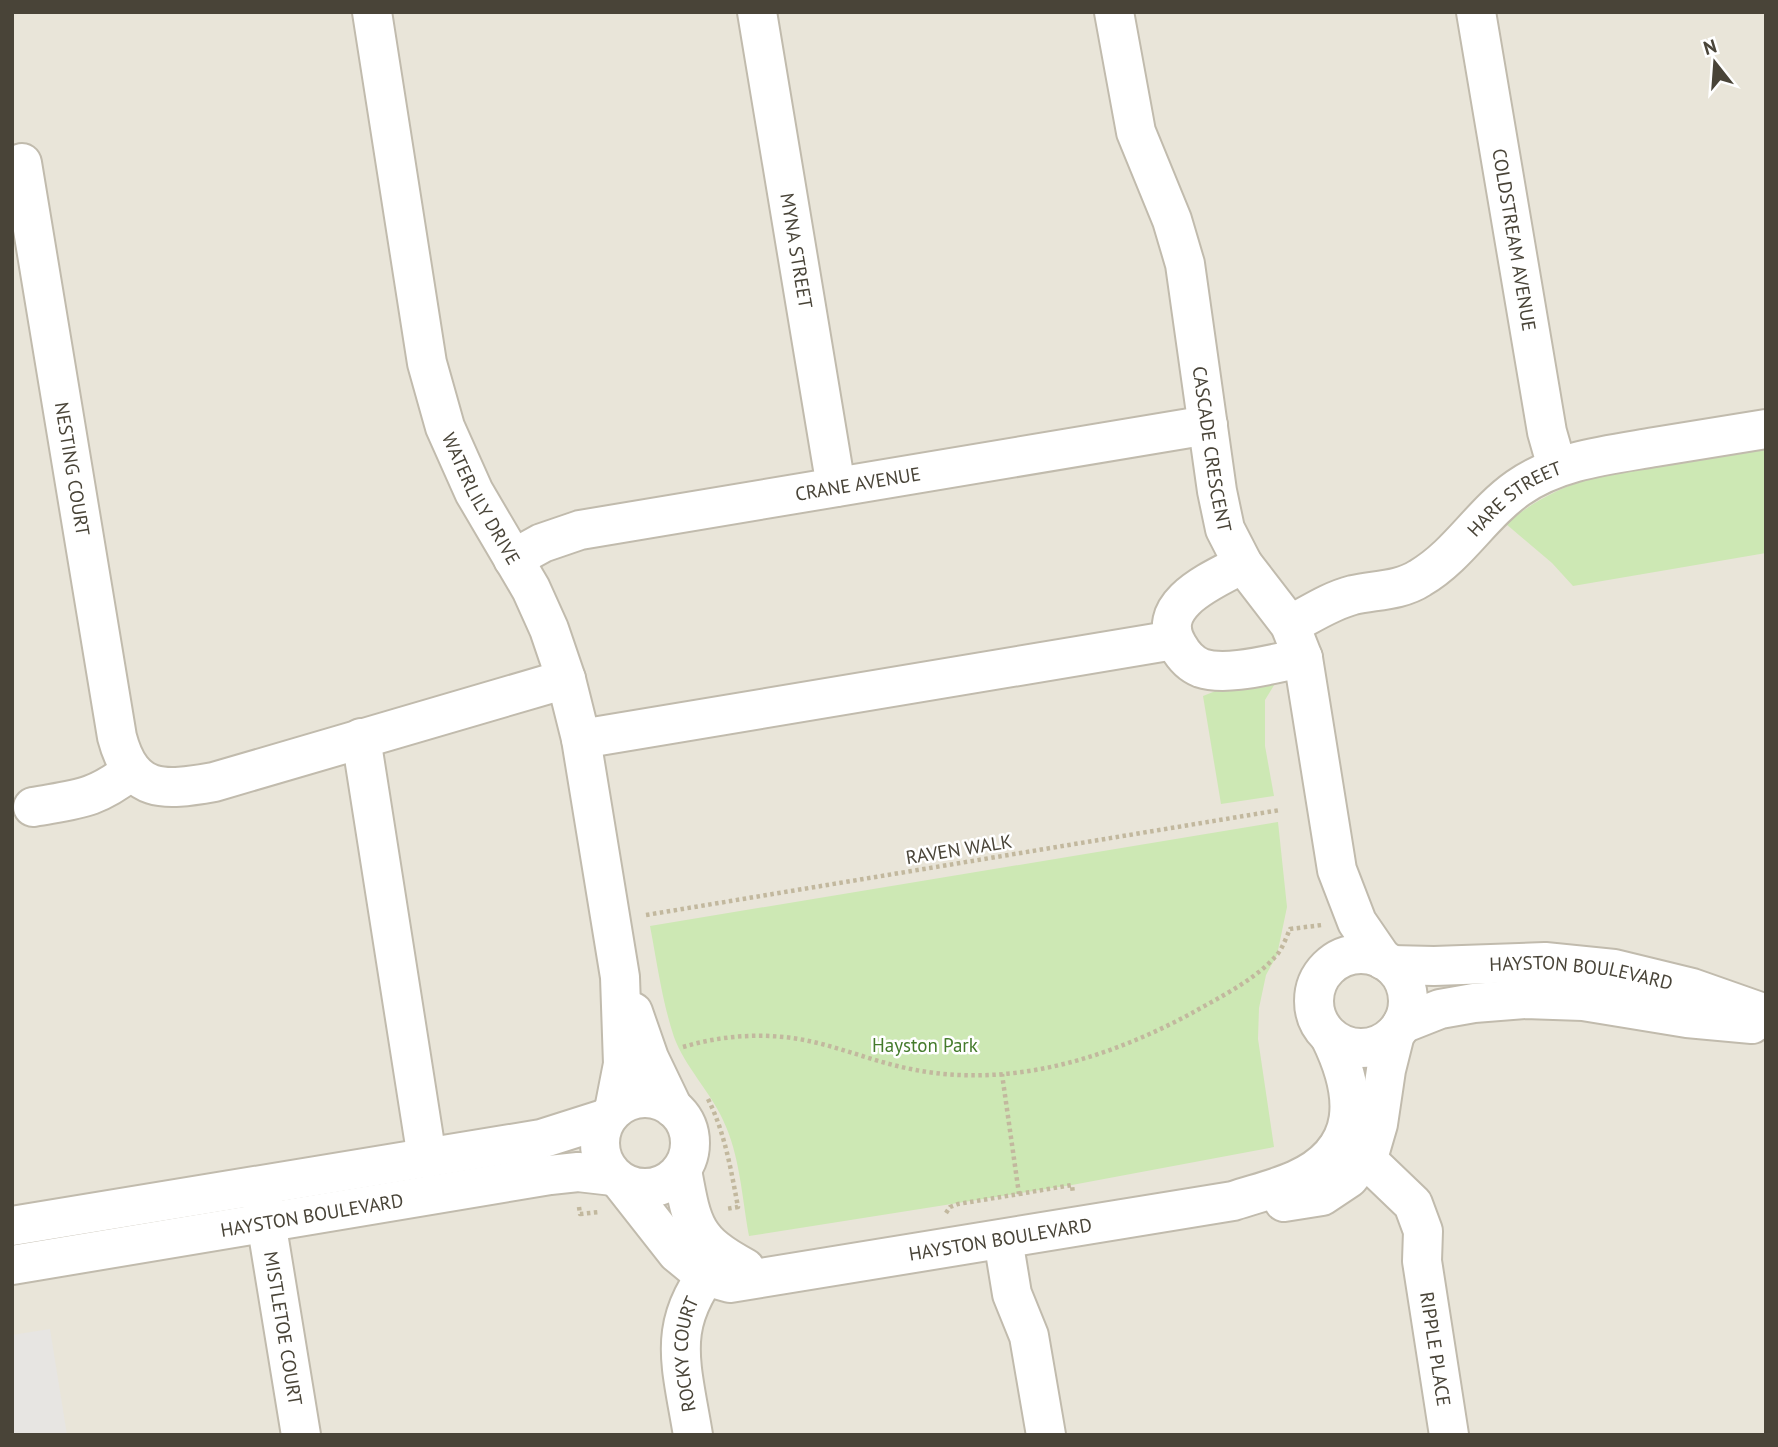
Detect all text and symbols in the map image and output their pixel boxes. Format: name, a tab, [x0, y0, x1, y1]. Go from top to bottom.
north arrow	[1680, 28, 1750, 98]
text: N	[1701, 33, 1720, 60]
street label: COLDSTREAM AVENUE	[1487, 147, 1542, 333]
street label: MYNA STREET	[775, 191, 818, 311]
street label: CASCADE CRESCENT	[1188, 365, 1237, 535]
street label: NESTING COURT	[50, 400, 96, 538]
street label: WATERLILY DRIVE	[437, 429, 526, 569]
street label: HARE STREET	[1462, 455, 1565, 541]
street label: CRANE AVENUE	[793, 461, 922, 506]
street label: RAVEN WALK	[904, 829, 1014, 869]
street label: HAYSTON BOULEVARD	[1489, 950, 1675, 995]
park label: Hayston Park	[872, 1033, 978, 1057]
street label: HAYSTON BOULEVARD	[219, 1188, 405, 1242]
street label: HAYSTON BOULEVARD	[907, 1212, 1094, 1266]
street label: MISTLETOE COURT	[259, 1250, 308, 1407]
street label: RIPPLE PLACE	[1415, 1290, 1456, 1408]
street label: ROCKY COURT	[669, 1292, 704, 1414]

